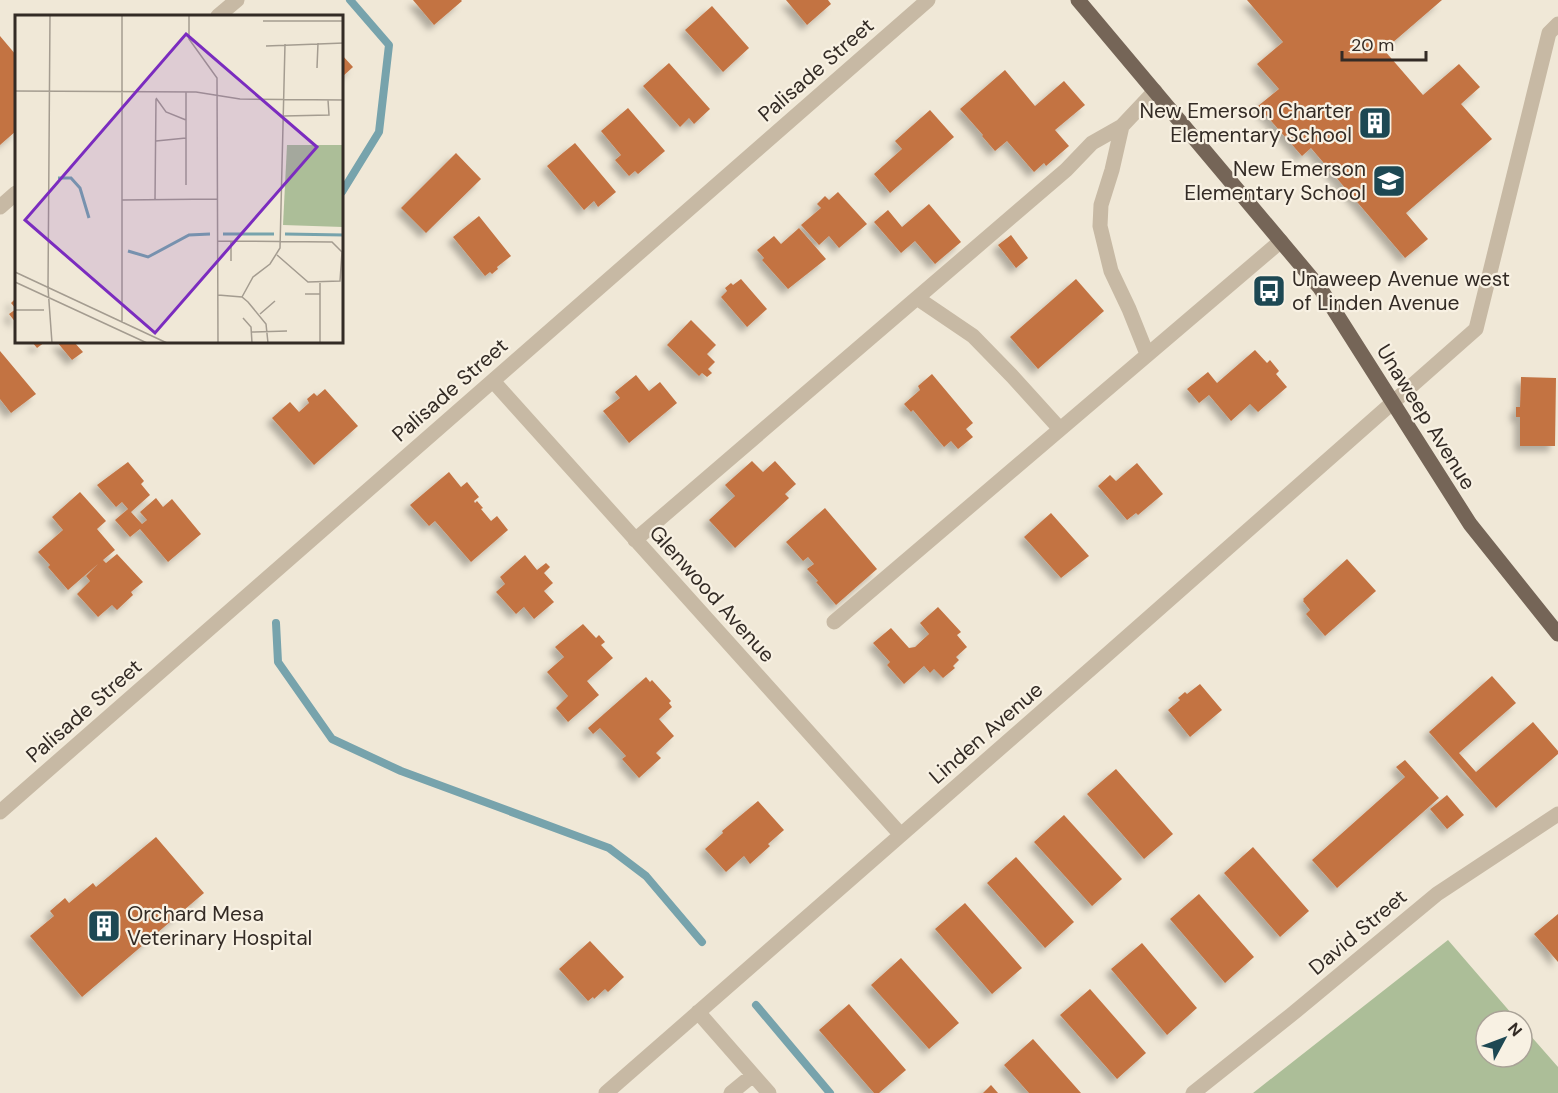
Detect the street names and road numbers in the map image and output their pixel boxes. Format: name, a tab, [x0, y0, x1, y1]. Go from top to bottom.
street label: Palisade Street	[752, 12, 880, 128]
street label: Palisade Street	[386, 332, 514, 448]
street label: Unaweep Avenue	[1370, 339, 1482, 495]
street label: Glenwood Avenue	[643, 520, 781, 669]
street label: Palisade Street	[20, 653, 148, 769]
street label: Linden Avenue	[923, 676, 1049, 790]
street label: David Street	[1303, 883, 1413, 981]

